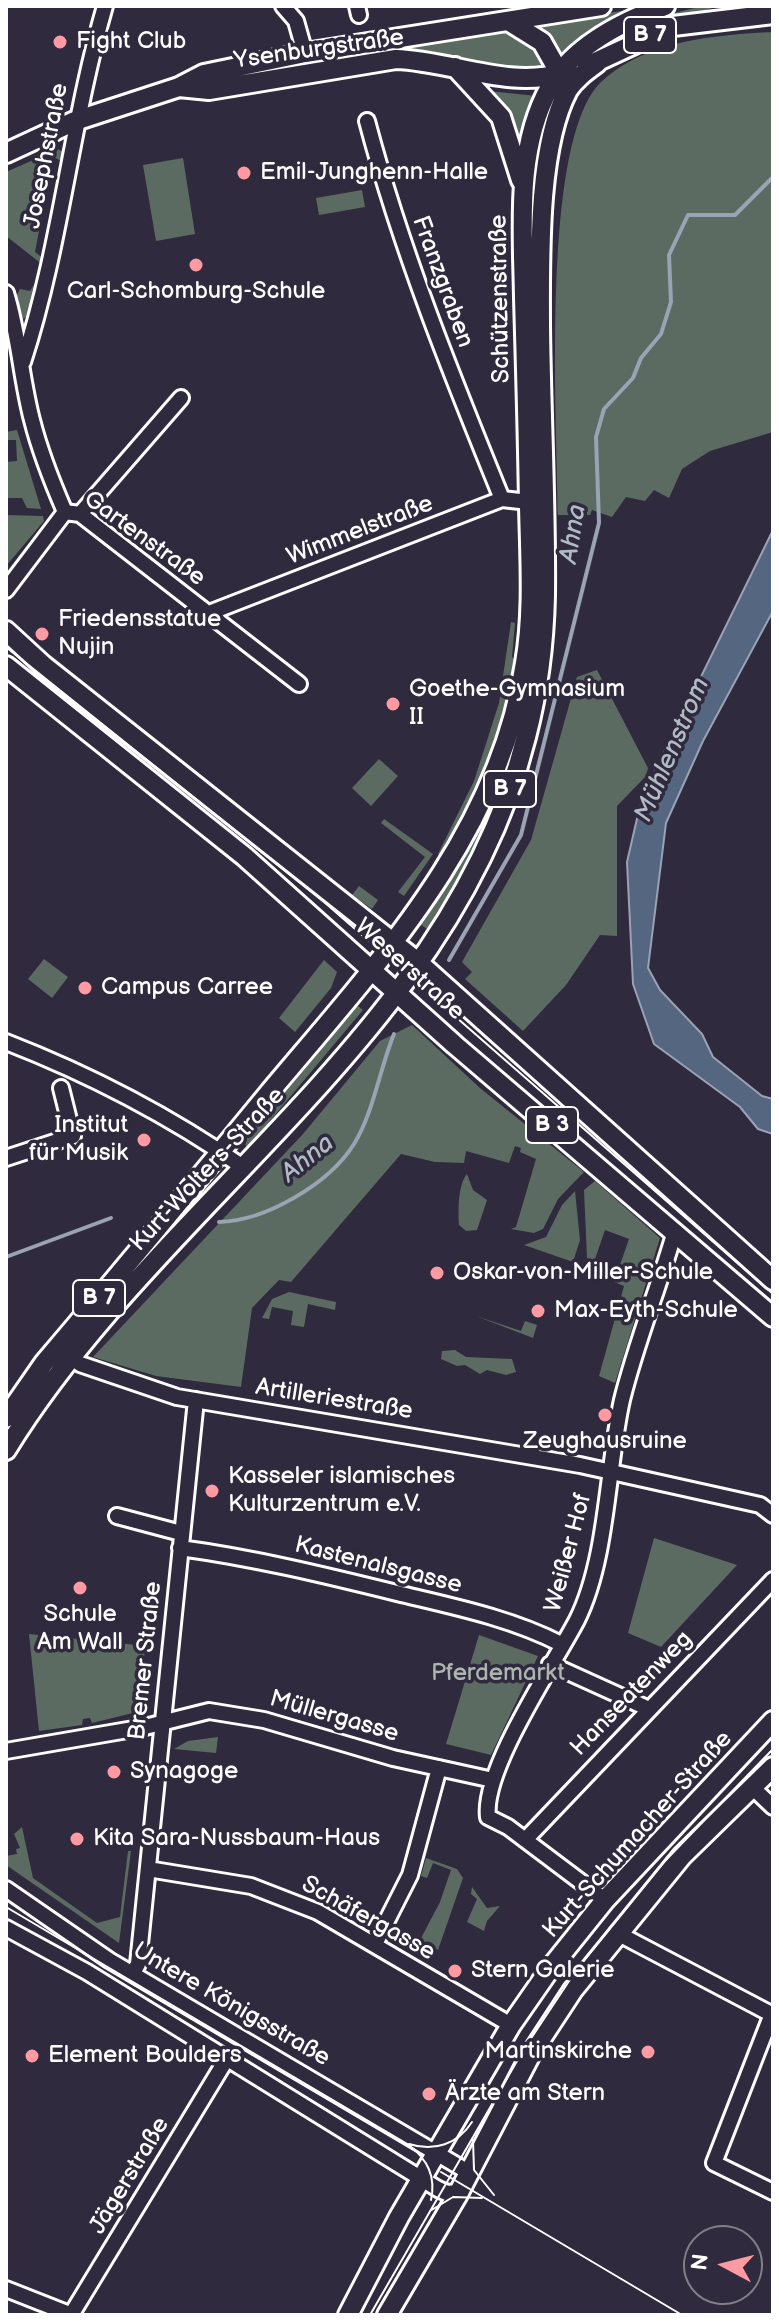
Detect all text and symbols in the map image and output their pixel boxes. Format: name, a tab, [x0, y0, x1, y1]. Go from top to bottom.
road number: B 7	[624, 17, 676, 53]
street label: Ysenburgstraße	[232, 24, 406, 76]
place label: Fight Club	[76, 28, 186, 56]
marker: Fight Club	[51, 33, 69, 51]
street label: Josephstraße	[19, 81, 75, 231]
place label: Emil-Junghenn-Halle	[260, 159, 488, 187]
marker: Emil-Junghenn-Halle	[235, 164, 253, 182]
street label: Franzgraben	[405, 212, 479, 352]
street label: Schützenstraße	[485, 214, 517, 384]
marker: Carl-Schomburg-Schule	[187, 256, 205, 274]
place label: Carl-Schomburg-Schule	[67, 278, 325, 306]
street label: Gartenstraße	[77, 485, 211, 593]
street label: Wimmelstraße	[283, 490, 437, 572]
water label: Ahna	[554, 502, 594, 566]
place label: Friedensstatue Nujin	[58, 606, 221, 662]
marker: Friedensstatue Nujin	[33, 625, 51, 643]
water label: Mühlenstrom	[629, 673, 717, 827]
place label: Goethe-Gymnasium II	[409, 676, 625, 732]
marker: Goethe-Gymnasium II	[384, 695, 402, 713]
road number: B 7	[484, 771, 536, 807]
street label: Weserstraße	[348, 913, 470, 1027]
place label: Campus Carree	[101, 974, 273, 1002]
marker: Campus Carree	[76, 979, 94, 997]
street label: Kurt-Wolters-Straße	[125, 1082, 291, 1258]
road number: B 3	[526, 1107, 578, 1143]
place label: Institut für Musik	[29, 1112, 128, 1168]
water label: Ahna	[275, 1128, 341, 1190]
marker: Institut für Musik	[135, 1131, 153, 1149]
place label: Oskar-von-Miller-Schule	[453, 1259, 713, 1287]
marker: Oskar-von-Miller-Schule	[428, 1264, 446, 1282]
road number: B 7	[73, 1280, 125, 1316]
place label: Max-Eyth-Schule	[554, 1297, 738, 1325]
marker: Max-Eyth-Schule	[529, 1302, 547, 1320]
street label: Artilleriestraße	[253, 1373, 415, 1427]
marker: Zeughausruine	[596, 1406, 614, 1424]
place label: Zeughausruine	[523, 1428, 687, 1456]
place label: Kasseler islamisches Kulturzentrum e.V.	[228, 1463, 455, 1519]
marker: Kasseler islamisches Kulturzentrum e.V.	[203, 1482, 221, 1500]
street label: Weißer Hof	[539, 1491, 599, 1615]
street label: Kastenalsgasse	[291, 1531, 465, 1601]
marker: Schule Am Wall	[71, 1579, 89, 1597]
street label: Bremer Straße	[123, 1580, 169, 1742]
place label: Schule Am Wall	[37, 1601, 123, 1657]
street label: Hanseatenweg	[565, 1626, 699, 1762]
park label: Pferdemarkt	[431, 1660, 565, 1688]
street label: Müllergasse	[266, 1685, 402, 1749]
street label: Kurt-Schumacher-Straße	[537, 1725, 739, 1945]
place label: Synagoge	[130, 1758, 238, 1786]
marker: Synagoge	[105, 1763, 123, 1781]
place label: Kita Sara-Nussbaum-Haus	[93, 1825, 380, 1853]
marker: Kita Sara-Nussbaum-Haus	[68, 1830, 86, 1848]
street label: Schäfergasse	[296, 1870, 440, 1968]
street label: Untere Königsstraße	[127, 1937, 335, 2073]
place label: Stern Galerie	[471, 1957, 615, 1985]
marker: Stern Galerie	[446, 1962, 464, 1980]
place label: Martinskirche	[485, 2038, 632, 2066]
place label: Element Boulders	[48, 2042, 242, 2070]
marker: Martinskirche	[639, 2043, 657, 2061]
marker: Element Boulders	[23, 2047, 41, 2065]
place label: Ärzte am Stern	[445, 2080, 605, 2108]
marker: Ärzte am Stern	[420, 2085, 438, 2103]
street label: Jägerstraße	[84, 2112, 176, 2240]
north arrow	[683, 2225, 763, 2305]
text: N	[686, 2252, 715, 2272]

